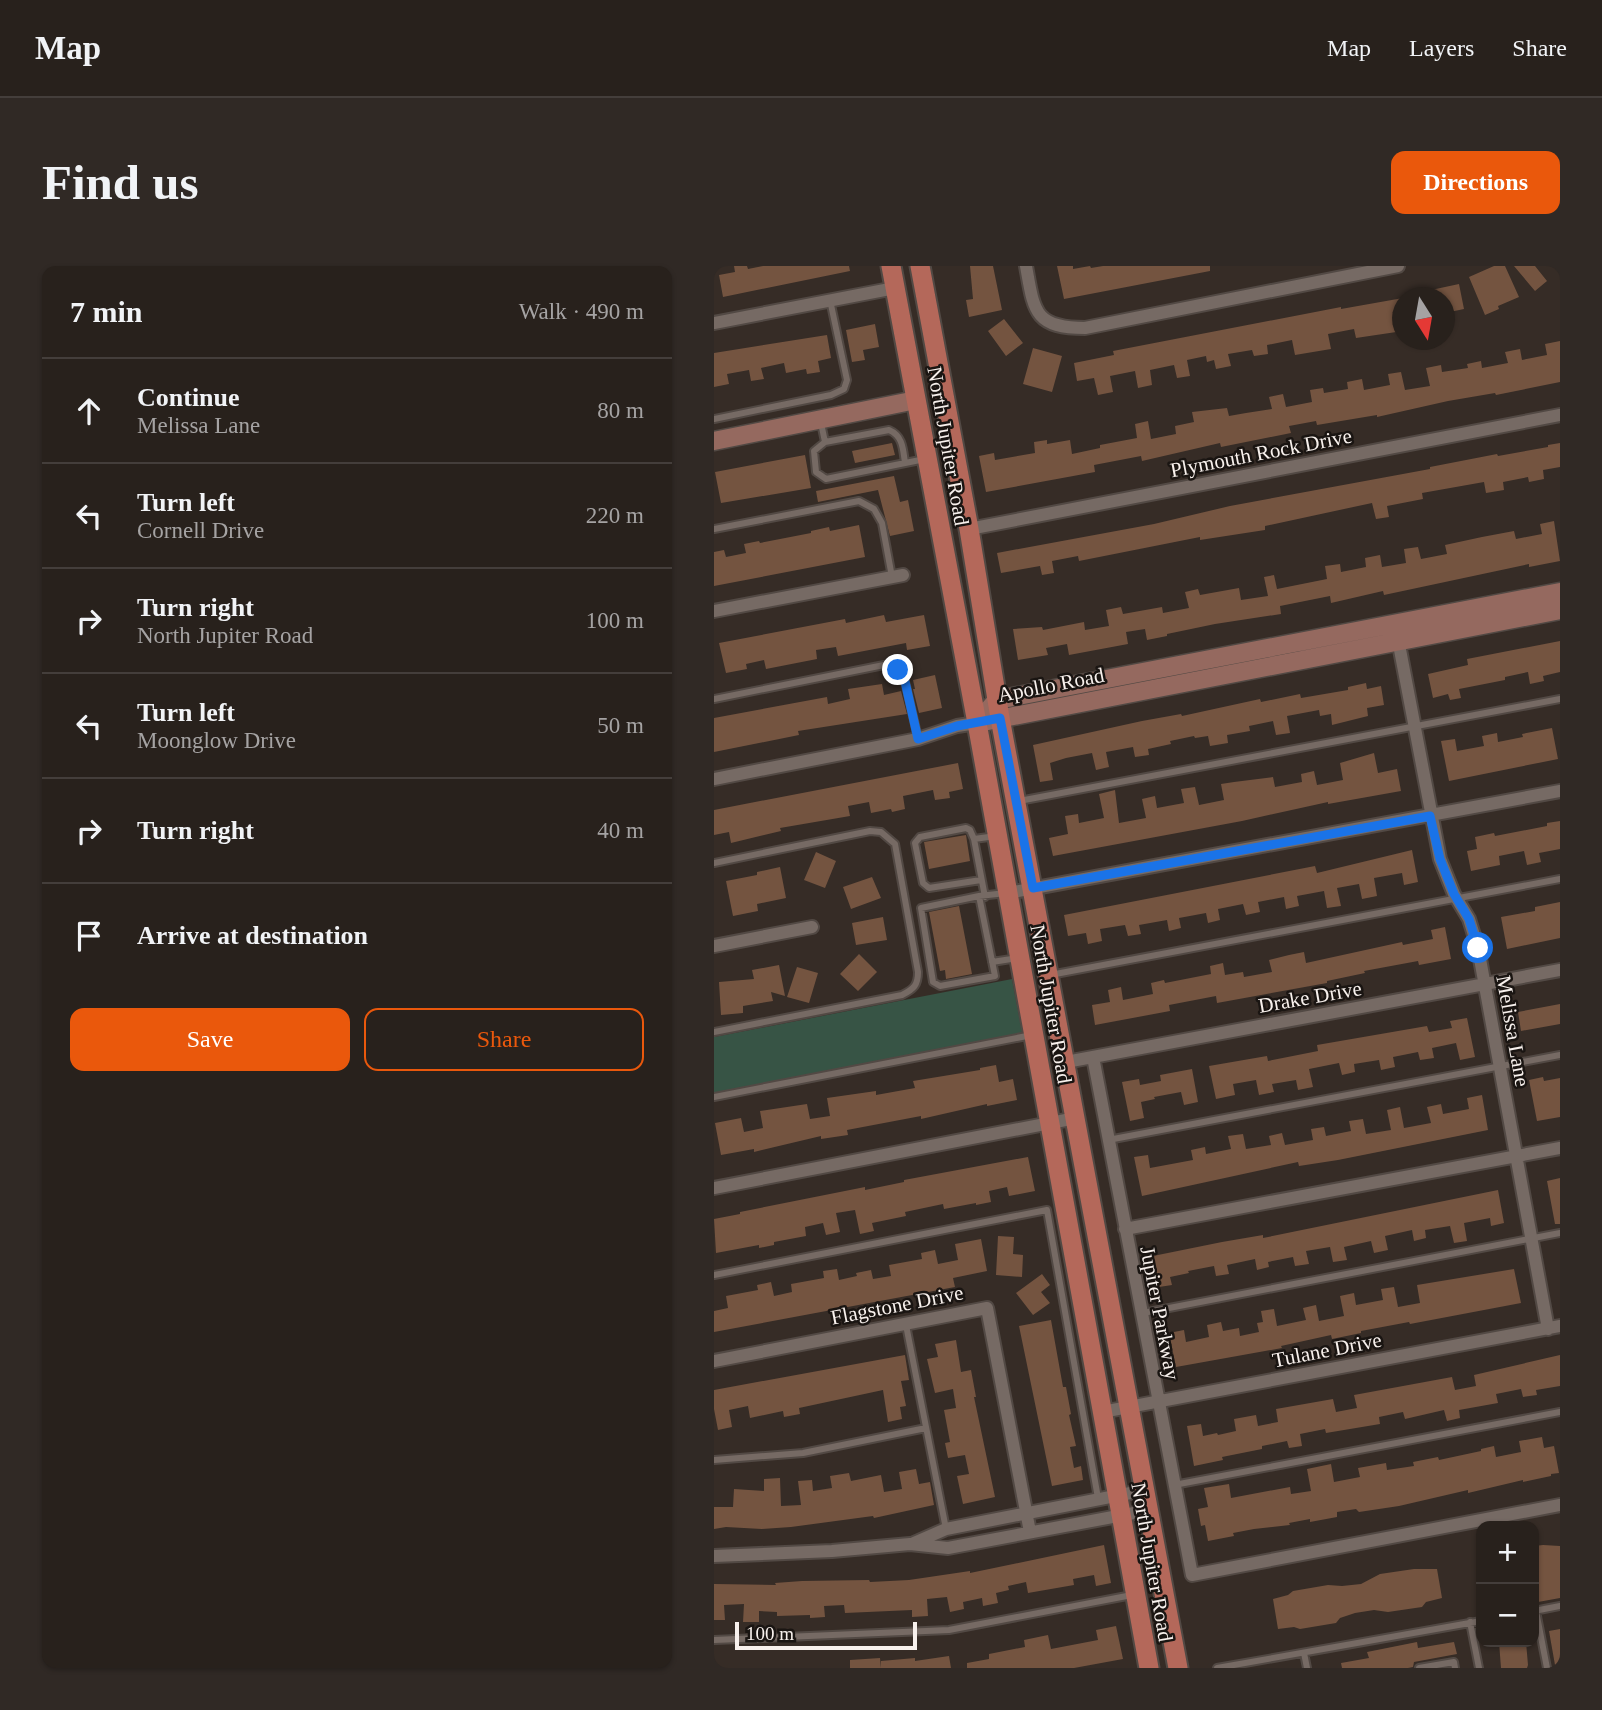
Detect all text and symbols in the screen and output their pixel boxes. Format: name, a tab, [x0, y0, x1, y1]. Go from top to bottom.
text: Map	[35, 30, 101, 66]
text: Map	[1327, 35, 1371, 61]
text: Layers	[1409, 35, 1474, 61]
text: Share	[1512, 35, 1567, 61]
button: Directions	[1391, 151, 1560, 214]
text: Find us	[42, 155, 199, 210]
north arrow	[1392, 287, 1455, 350]
text: 7 min	[70, 295, 143, 328]
text: Walk · 490 m	[519, 299, 644, 324]
street label: North Jupiter Road	[922, 365, 974, 528]
text: Continue	[137, 383, 240, 412]
icon: ahead	[70, 392, 108, 430]
text: 80 m	[597, 398, 644, 423]
text: Melissa Lane	[137, 413, 260, 438]
street label: Plymouth Rock Drive	[1168, 424, 1354, 482]
text: Turn left	[137, 488, 235, 517]
icon: left	[70, 497, 108, 535]
text: 220 m	[586, 503, 644, 528]
text: Cornell Drive	[137, 518, 264, 543]
text: Turn right	[137, 593, 254, 622]
icon: right	[70, 602, 108, 640]
text: 100 m	[586, 608, 644, 633]
text: North Jupiter Road	[137, 623, 313, 648]
route end	[882, 654, 913, 685]
street label: Apollo Road	[996, 663, 1107, 707]
text: Turn left	[137, 698, 235, 727]
icon: left	[70, 707, 108, 745]
text: 50 m	[597, 713, 644, 738]
text: Moonglow Drive	[137, 728, 296, 753]
icon: right	[70, 812, 108, 850]
text: Turn right	[137, 816, 254, 845]
text: 40 m	[597, 818, 644, 843]
icon: arrive	[70, 917, 108, 955]
text: Arrive at destination	[137, 921, 368, 950]
street label: North Jupiter Road	[1025, 923, 1077, 1086]
route start	[1462, 932, 1493, 963]
street label: Melissa Lane	[1491, 973, 1535, 1089]
street label: Drake Drive	[1257, 976, 1363, 1018]
button: Save	[70, 1008, 350, 1071]
button: Share	[364, 1008, 644, 1071]
street label: Jupiter Parkway	[1135, 1244, 1185, 1382]
street label: Flagstone Drive	[829, 1280, 965, 1330]
street label: Tulane Drive	[1270, 1328, 1384, 1372]
street label: North Jupiter Road	[1126, 1481, 1178, 1644]
map controls	[1476, 1521, 1539, 1647]
button: +	[1476, 1521, 1539, 1584]
button: −	[1476, 1584, 1539, 1647]
scale bar	[735, 1619, 917, 1651]
text: 100 m	[746, 1623, 794, 1644]

